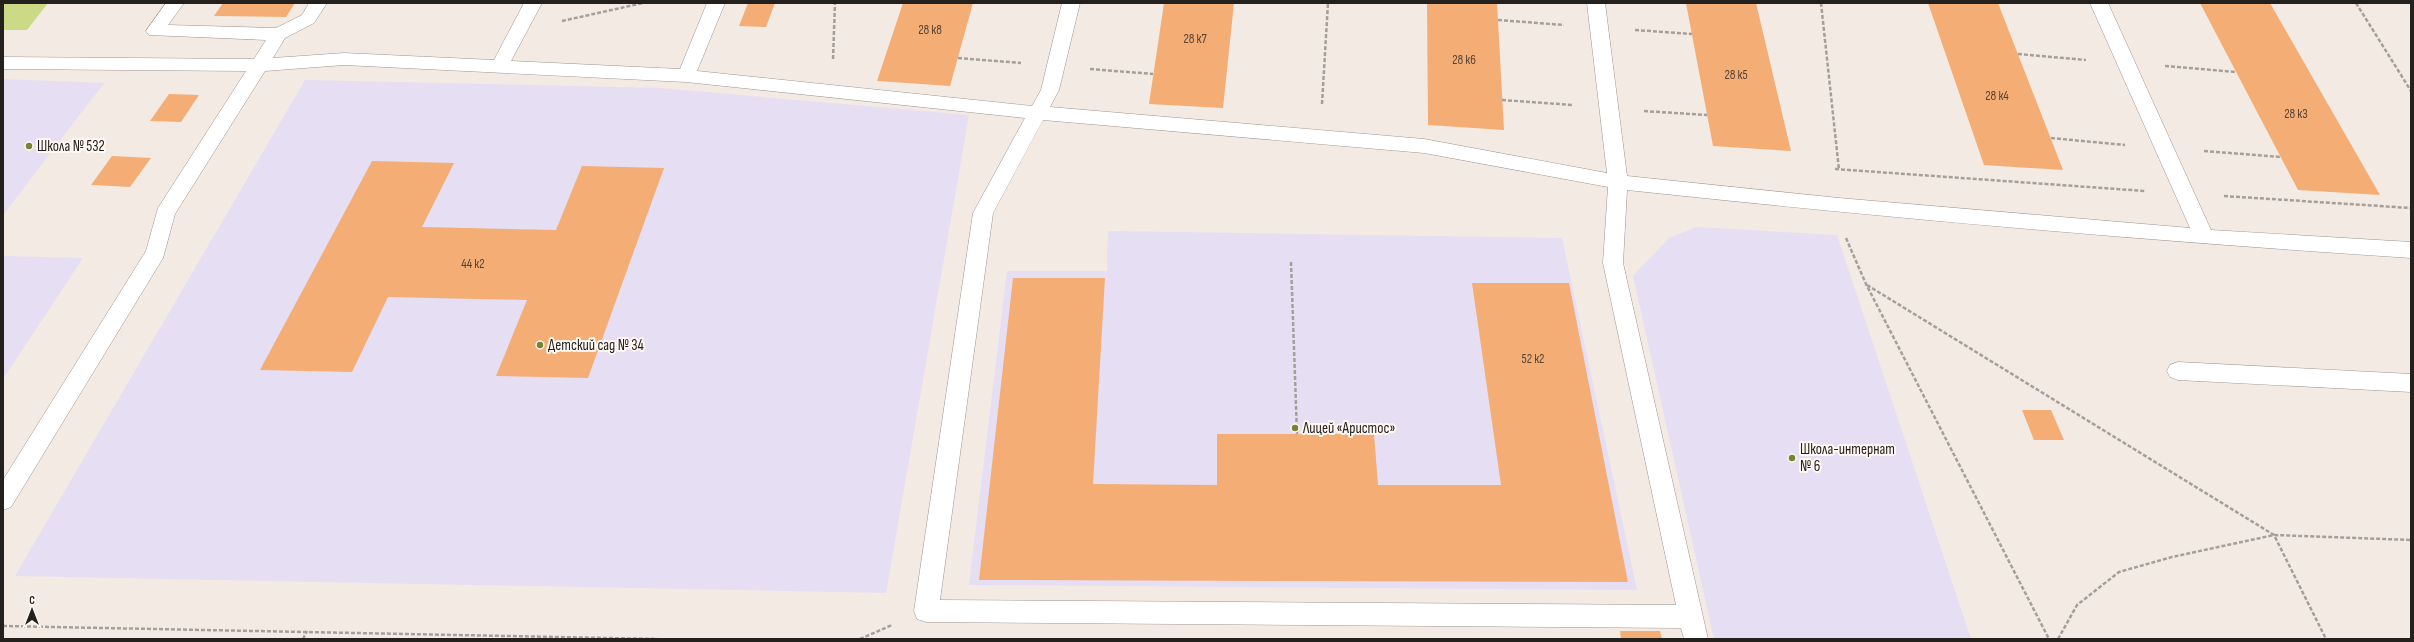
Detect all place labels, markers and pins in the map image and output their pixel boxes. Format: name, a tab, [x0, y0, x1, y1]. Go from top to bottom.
place label: Школа № 532	[37, 137, 105, 156]
marker: Школа № 532	[24, 141, 34, 151]
place label: Детский сад № 34	[548, 336, 644, 355]
marker: Детский сад № 34	[535, 340, 545, 350]
place label: Лицей «Аристос»	[1302, 419, 1395, 438]
marker: Лицей «Аристос»	[1290, 423, 1300, 433]
place label: Школа-интернат № 6	[1800, 440, 1895, 476]
marker: Школа-интернат № 6	[1787, 453, 1797, 463]

